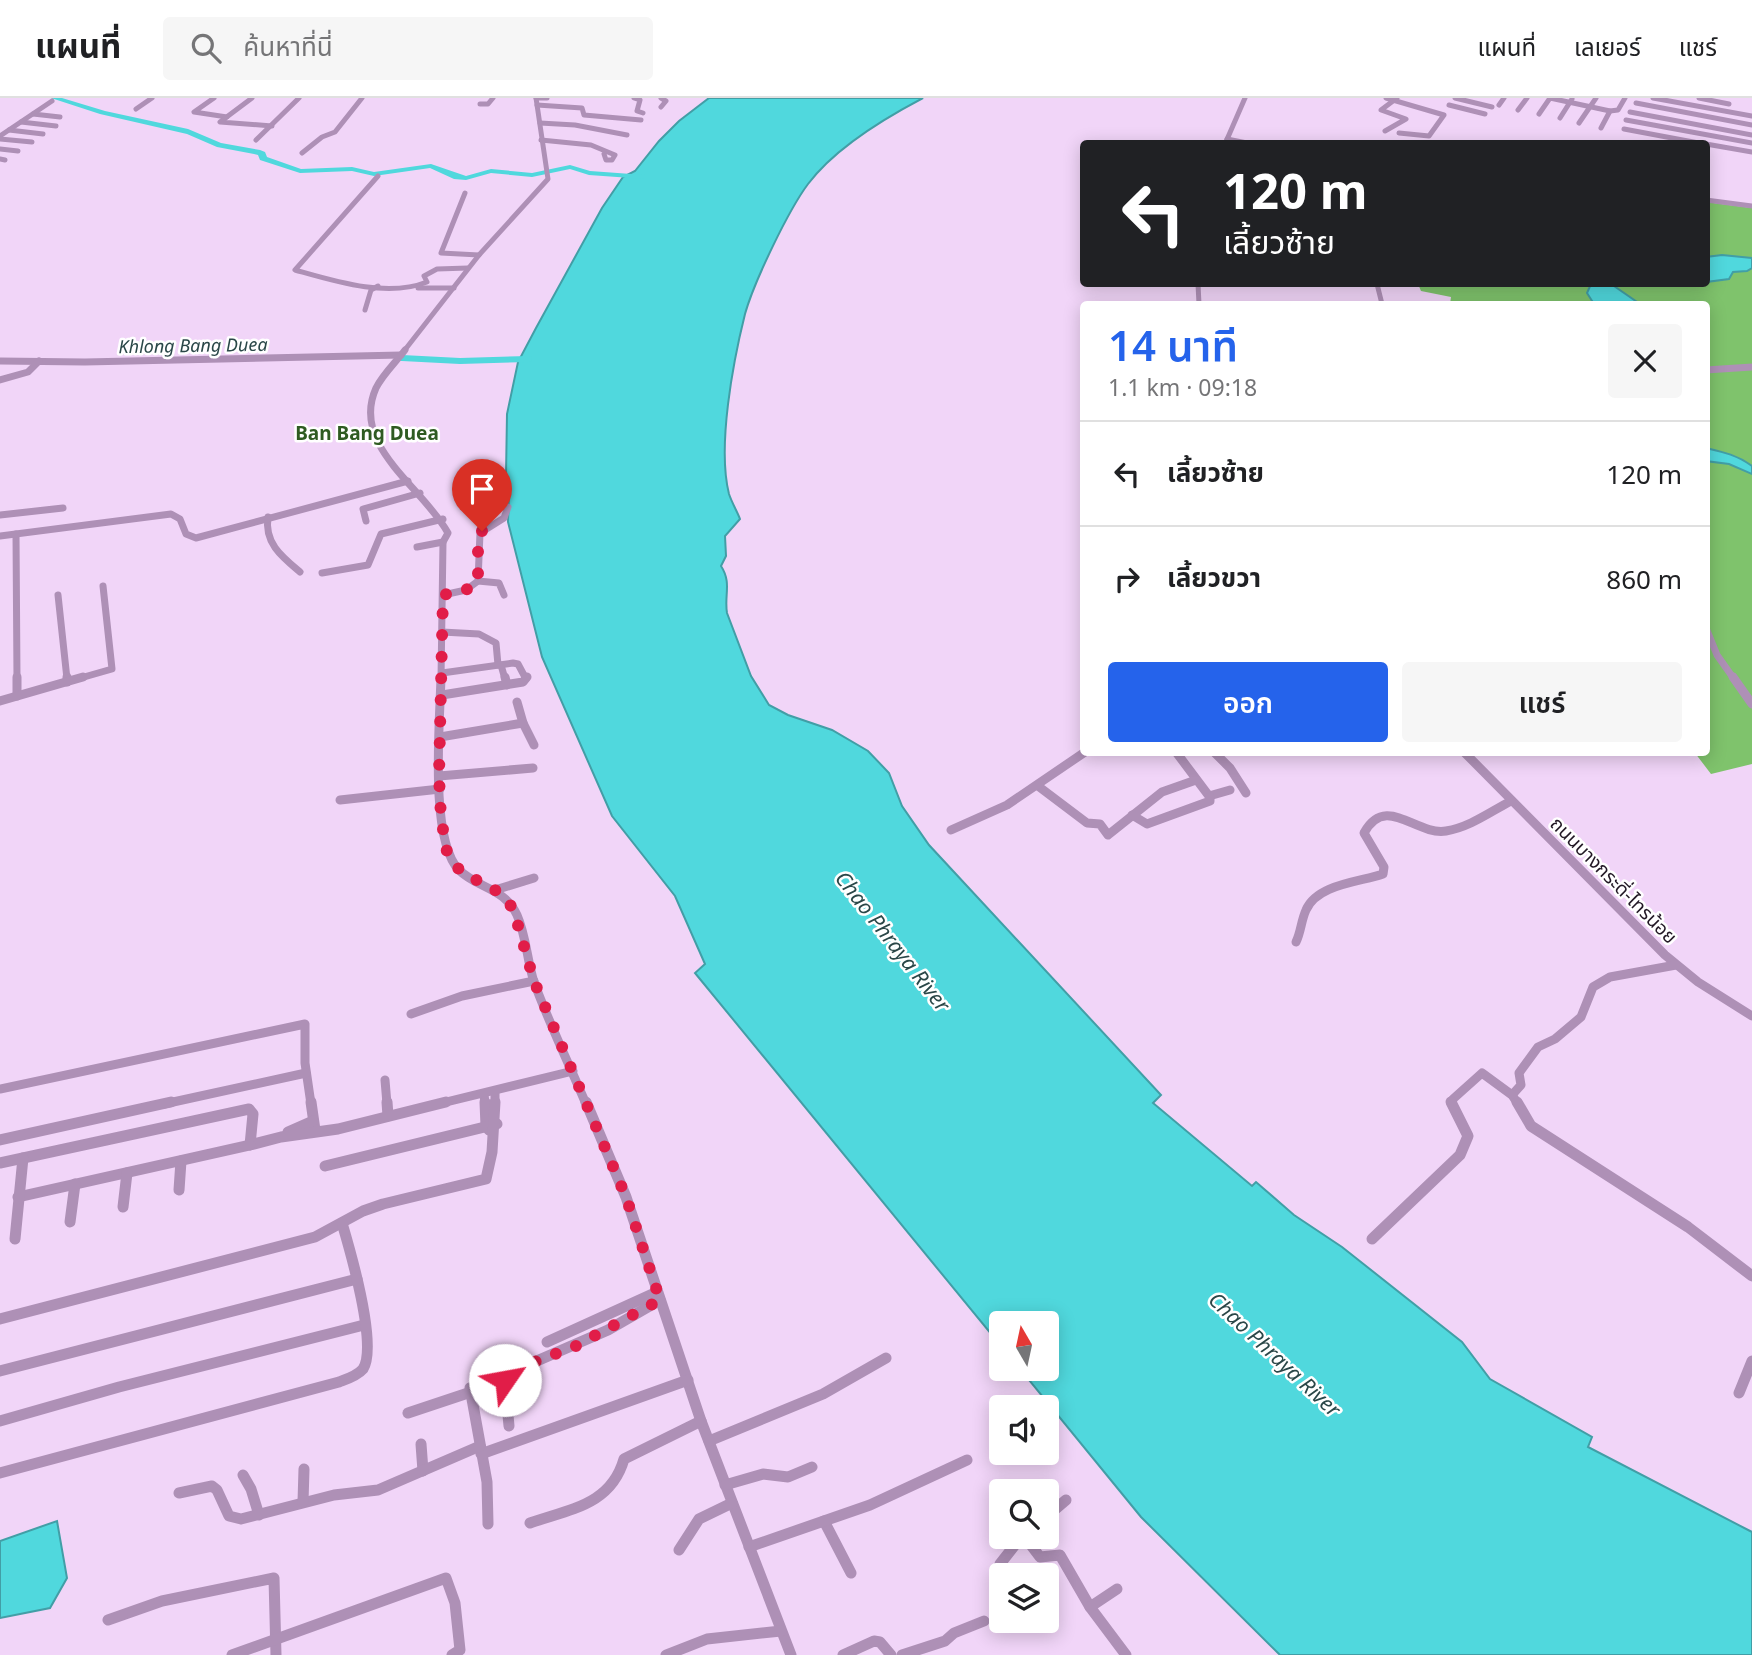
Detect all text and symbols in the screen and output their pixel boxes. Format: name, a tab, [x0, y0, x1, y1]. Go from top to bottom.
search box	[163, 17, 653, 80]
text: แผนที่	[35, 23, 121, 68]
text: ค้นหาที่นี่	[243, 28, 333, 64]
icon: search	[187, 29, 225, 67]
text: แผนที่	[1478, 30, 1536, 63]
text: เลเยอร์	[1574, 30, 1641, 63]
text: แชร์	[1679, 30, 1717, 63]
text: 120 m	[1223, 157, 1368, 223]
icon: left	[1108, 168, 1199, 259]
text: เลี้ยวซ้าย	[1223, 220, 1335, 263]
text: 14 นาที	[1108, 316, 1238, 373]
button: close	[1608, 324, 1682, 398]
water label: Khlong Bang Duea	[118, 332, 268, 358]
text: 1.1 km · 09:18	[1108, 371, 1257, 403]
district label: Ban Bang Duea	[295, 420, 439, 446]
text: เลี้ยวซ้าย	[1167, 454, 1264, 490]
icon: left	[1108, 455, 1146, 493]
text: 120 m	[1606, 456, 1682, 492]
pin	[452, 459, 512, 531]
icon: arrive	[463, 470, 501, 508]
text: เลี้ยวขวา	[1167, 559, 1261, 595]
icon: right	[1108, 560, 1146, 598]
text: 860 m	[1606, 561, 1682, 597]
button: ออก	[1108, 662, 1388, 742]
button: แชร์	[1402, 662, 1682, 742]
street label: ถนนบางกระดี่-ไทรน้อย	[1545, 811, 1683, 949]
water label: Chao Phraya River	[829, 865, 958, 1018]
water label: Chao Phraya River	[1203, 1285, 1348, 1424]
north arrow	[989, 1311, 1059, 1381]
map controls	[989, 1311, 1059, 1633]
position arrow	[468, 1343, 542, 1417]
button: sound	[989, 1395, 1059, 1465]
button: search	[989, 1479, 1059, 1549]
button: layers	[989, 1563, 1059, 1633]

